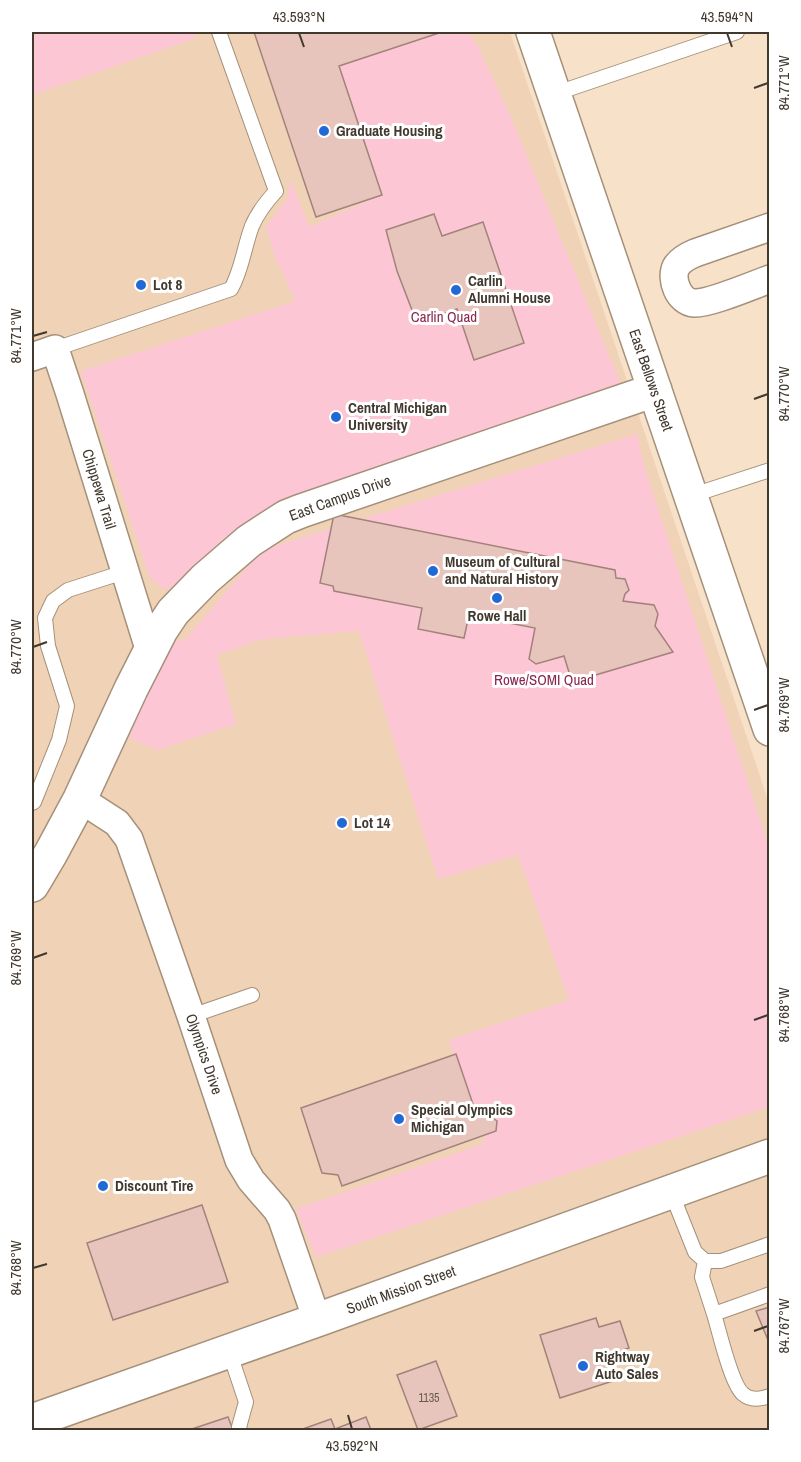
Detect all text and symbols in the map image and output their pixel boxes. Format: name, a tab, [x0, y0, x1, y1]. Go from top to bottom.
text: 43.593°N	[273, 6, 325, 27]
text: 43.594°N	[701, 6, 753, 27]
text: 84.771°W	[773, 55, 794, 111]
place label: Graduate Housing	[336, 120, 443, 141]
marker: Graduate Housing	[317, 124, 331, 138]
place label: Carlin Alumni House	[468, 270, 551, 308]
place label: Lot 8	[153, 274, 183, 295]
marker: Lot 8	[134, 278, 148, 292]
marker: Carlin Alumni House	[449, 283, 463, 297]
park label: Carlin Quad	[411, 306, 477, 327]
text: 84.771°W	[5, 308, 26, 364]
street label: East Bellows Street	[624, 326, 679, 434]
text: 84.770°W	[773, 366, 794, 422]
place label: Central Michigan University	[348, 397, 447, 435]
marker: Central Michigan University	[329, 410, 343, 424]
street label: Chippewa Trail	[77, 446, 122, 531]
street label: East Campus Drive	[286, 469, 394, 526]
place label: Museum of Cultural and Natural History	[445, 551, 560, 589]
marker: Museum of Cultural and Natural History	[426, 564, 440, 578]
marker: Rowe Hall	[490, 591, 504, 605]
place label: Rowe Hall	[468, 605, 526, 626]
text: 84.770°W	[5, 619, 26, 675]
park label: Rowe/SOMI Quad	[494, 669, 594, 690]
text: 84.769°W	[773, 677, 794, 733]
place label: Lot 14	[354, 812, 390, 833]
marker: Lot 14	[335, 816, 349, 830]
text: 84.769°W	[5, 930, 26, 986]
text: 84.768°W	[773, 987, 794, 1043]
street label: Olympics Drive	[181, 1011, 228, 1097]
place label: Special Olympics Michigan	[411, 1099, 513, 1137]
marker: Special Olympics Michigan	[392, 1112, 406, 1126]
place label: Discount Tire	[115, 1175, 194, 1196]
marker: Discount Tire	[96, 1179, 110, 1193]
text: 84.768°W	[5, 1240, 26, 1296]
street label: South Mission Street	[343, 1260, 459, 1319]
text: 84.767°W	[773, 1298, 794, 1354]
place label: Rightway Auto Sales	[595, 1346, 659, 1384]
marker: Rightway Auto Sales	[576, 1359, 590, 1373]
house number: 1135	[418, 1390, 440, 1406]
text: 43.592°N	[326, 1435, 378, 1456]

